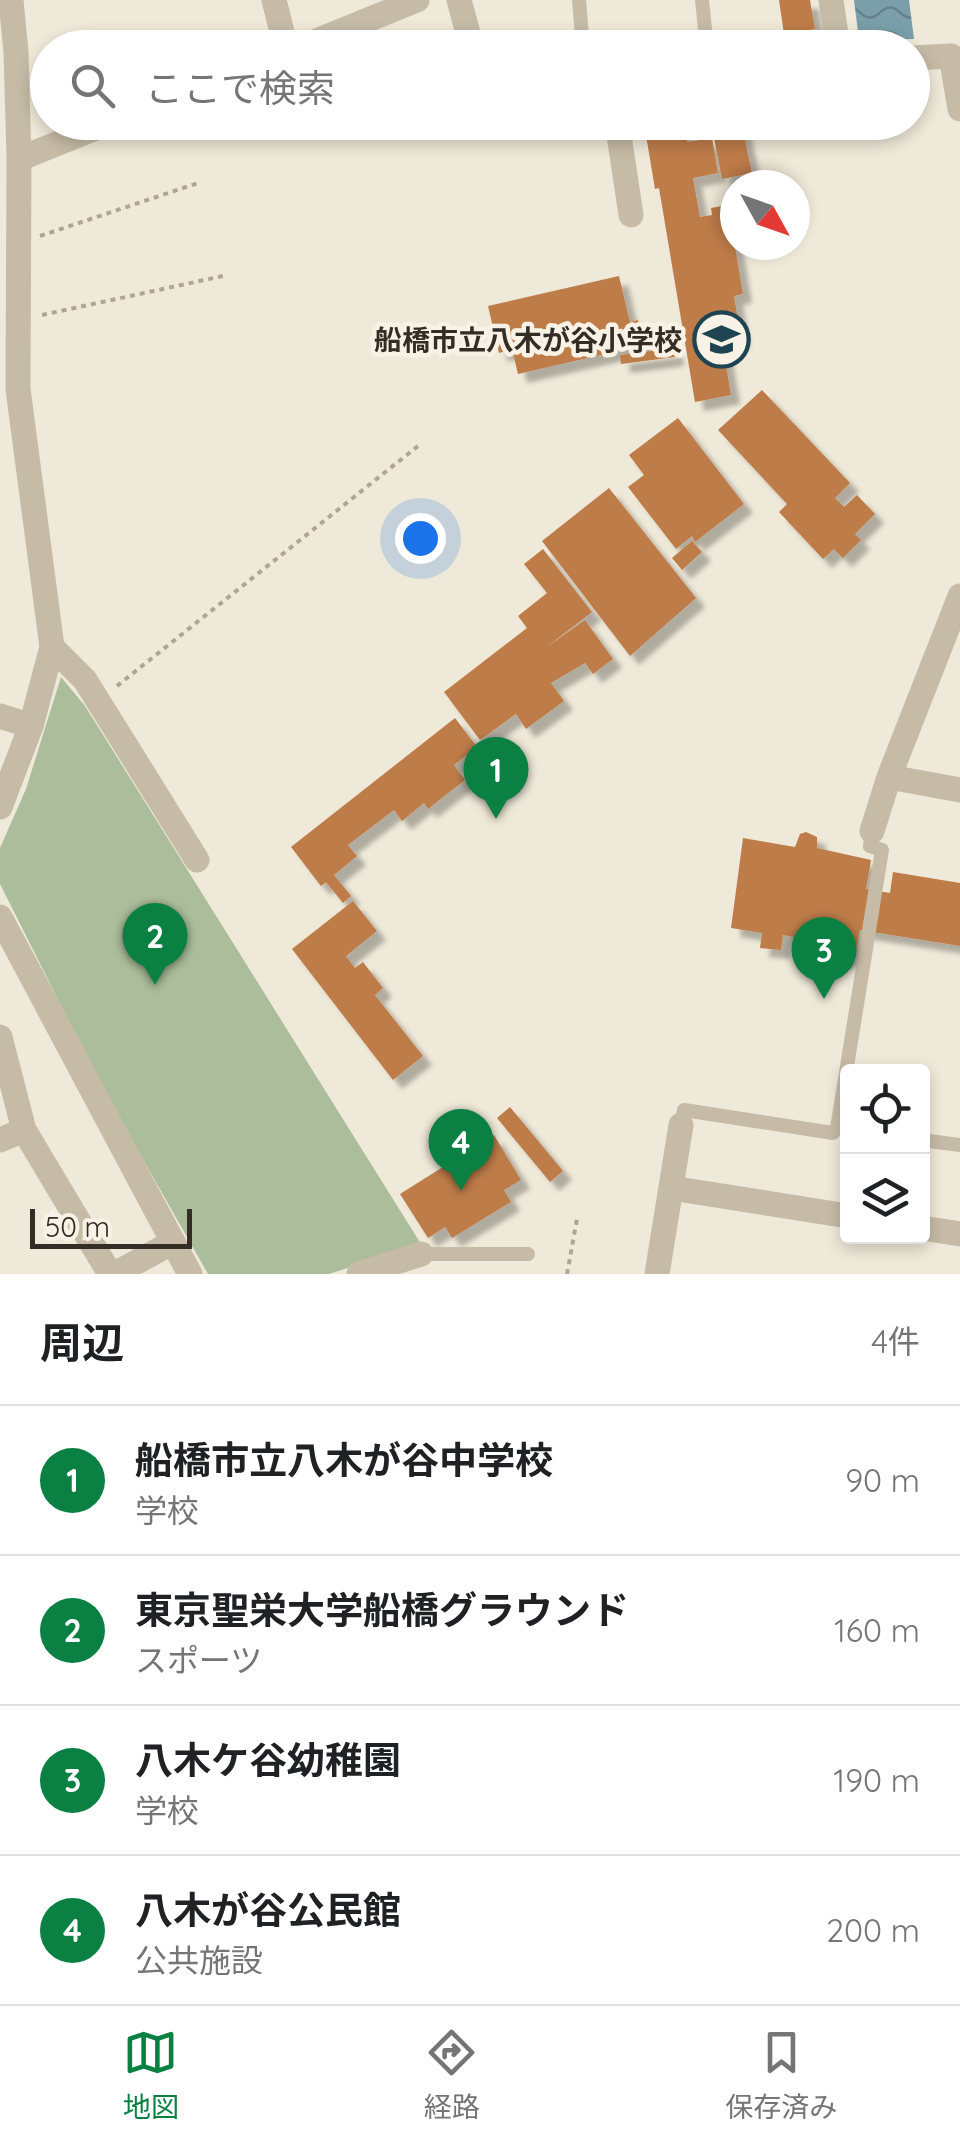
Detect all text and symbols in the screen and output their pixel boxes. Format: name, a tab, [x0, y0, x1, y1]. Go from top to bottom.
search box	[30, 30, 930, 140]
icon: search	[65, 58, 120, 113]
text: ここで検索	[145, 64, 335, 112]
north arrow	[720, 170, 810, 260]
school or university icon: 船橋市立八木が谷小学校	[691, 309, 751, 369]
place label: 船橋市立八木が谷小学校	[374, 322, 682, 357]
your location	[395, 513, 446, 564]
pin: 1	[464, 736, 528, 819]
pin: 2	[122, 902, 188, 985]
pin: 3	[792, 916, 856, 999]
map controls	[840, 1064, 930, 1244]
button: locate	[840, 1064, 930, 1154]
pin: 4	[428, 1108, 494, 1191]
button: layers	[840, 1154, 930, 1244]
scale bar	[30, 1204, 192, 1248]
text: 50 m	[45, 1209, 110, 1244]
text: 周辺	[40, 1316, 124, 1369]
text: 4件	[871, 1321, 920, 1361]
text: 船橋市立八木が谷中学校	[135, 1436, 553, 1484]
text: 1	[66, 1460, 79, 1500]
text: 90 m	[845, 1460, 920, 1500]
text: 学校	[135, 1490, 199, 1530]
text: 東京聖栄大学船橋グラウンド	[135, 1586, 629, 1634]
text: 2	[63, 1610, 82, 1650]
text: 160 m	[834, 1610, 920, 1650]
text: スポーツ	[135, 1640, 262, 1680]
text: 八木ケ谷幼稚園	[135, 1736, 401, 1784]
text: 3	[64, 1760, 81, 1800]
text: 190 m	[833, 1760, 920, 1800]
text: 学校	[135, 1790, 199, 1830]
text: 八木が谷公民館	[135, 1886, 401, 1934]
text: 4	[63, 1910, 82, 1950]
text: 200 m	[826, 1910, 920, 1950]
text: 公共施設	[135, 1940, 263, 1980]
tab: 地図	[123, 2025, 179, 2125]
tab: 経路	[424, 2025, 480, 2125]
tab: 保存済み	[725, 2025, 837, 2125]

